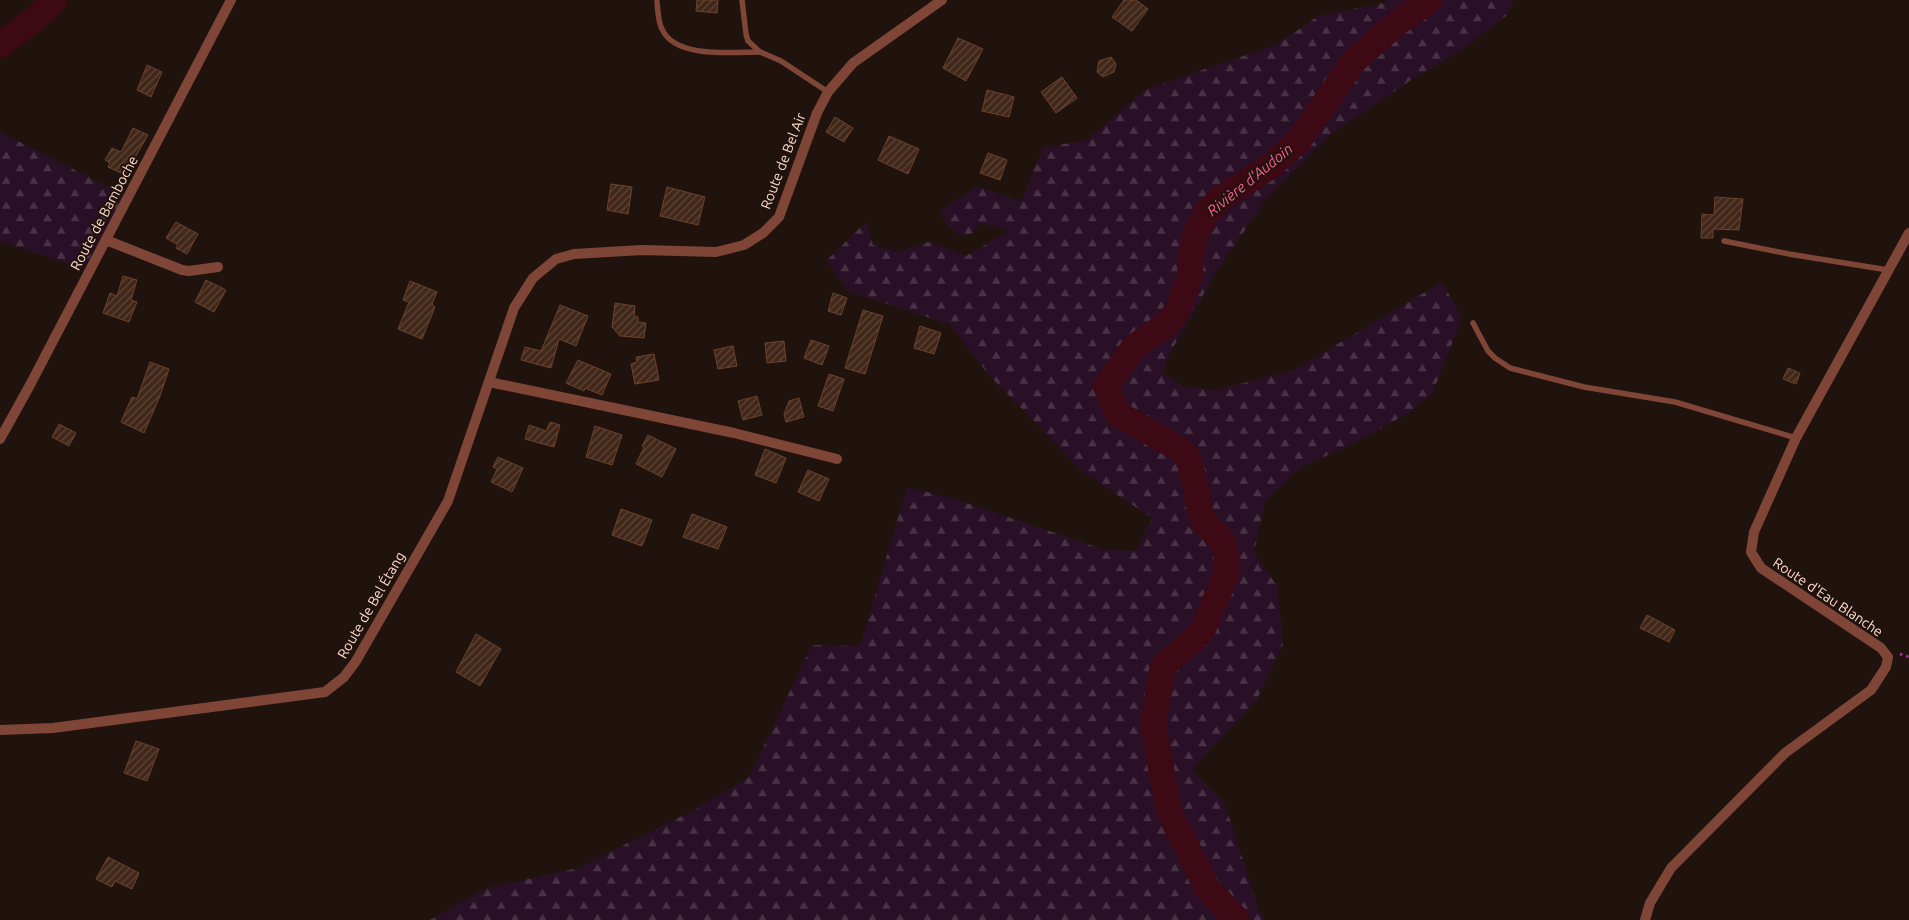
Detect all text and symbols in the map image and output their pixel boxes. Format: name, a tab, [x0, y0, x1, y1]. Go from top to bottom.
street label: Route de Bel Air	[757, 110, 809, 211]
water label: Rivière d'Audoin	[1203, 140, 1296, 219]
street label: Route de Bamboche	[67, 153, 141, 273]
street label: Route de Bel Étang	[333, 548, 408, 661]
street label: Route d'Eau Blanche	[1770, 554, 1886, 640]

